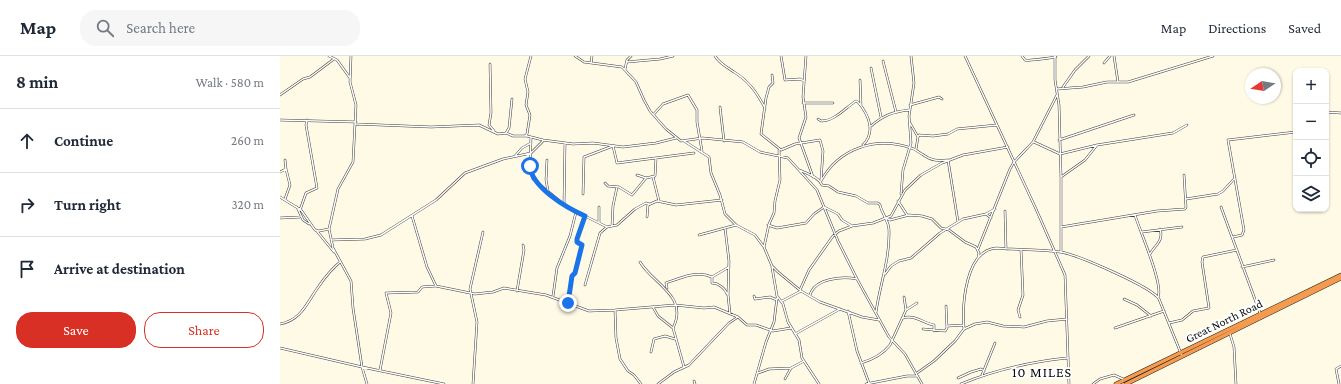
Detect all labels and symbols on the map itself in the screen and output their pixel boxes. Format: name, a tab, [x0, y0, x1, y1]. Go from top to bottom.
north arrow	[1245, 68, 1281, 104]
route start	[521, 157, 539, 175]
route end	[559, 294, 577, 312]
street label: Great North Road	[1183, 296, 1265, 346]
district label: 10 MILES	[1012, 364, 1072, 380]

